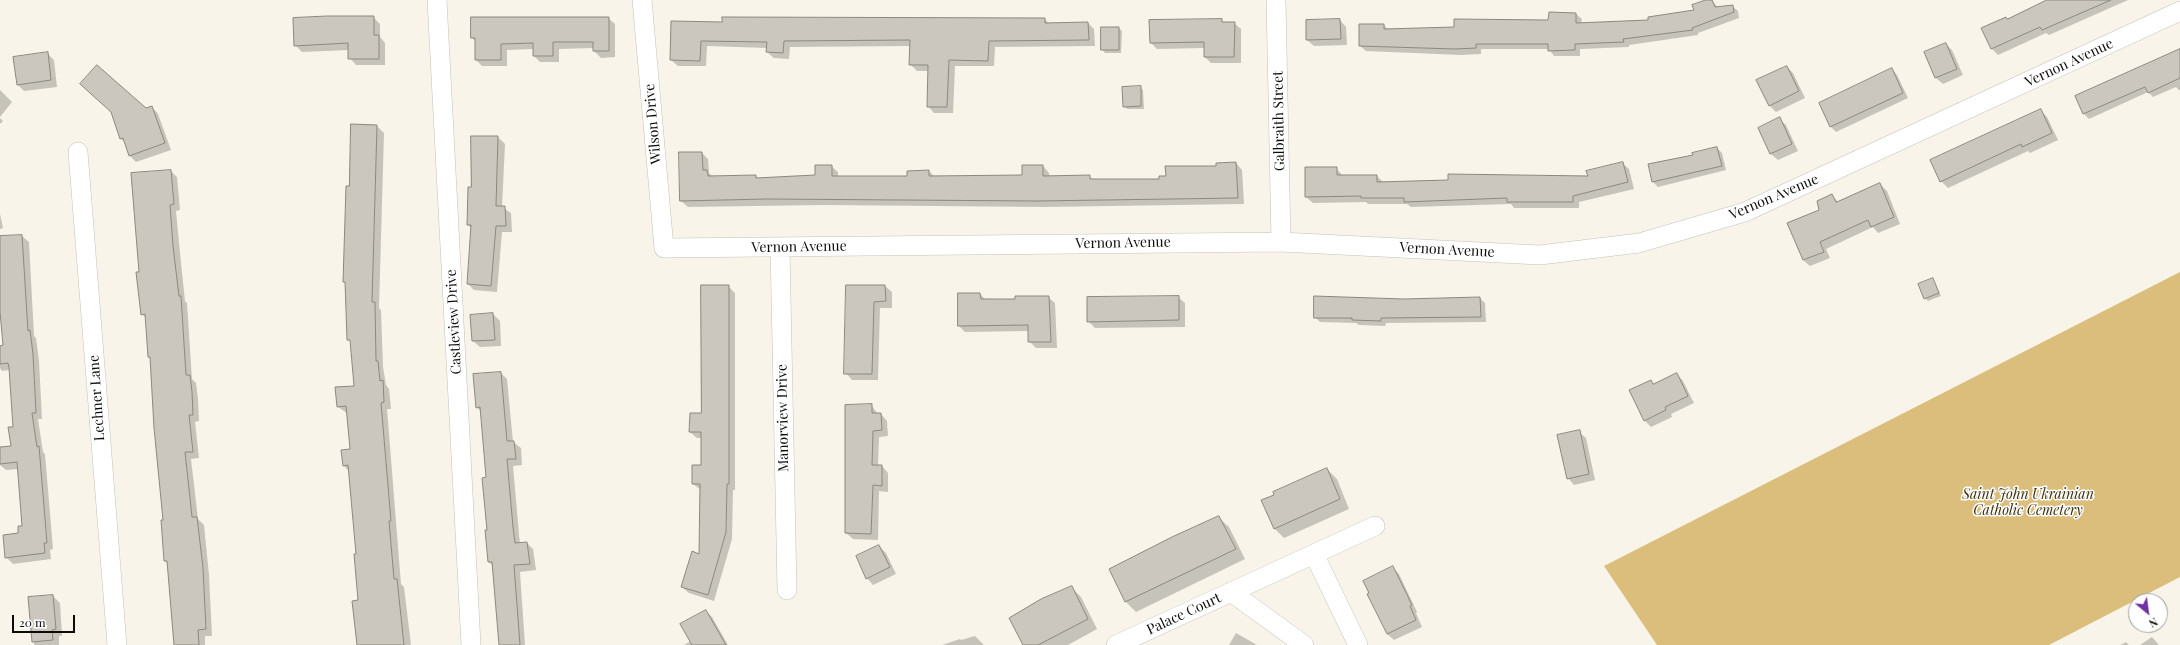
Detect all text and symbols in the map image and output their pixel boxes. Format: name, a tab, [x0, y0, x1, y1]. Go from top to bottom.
street label: Vernon Avenue	[2022, 35, 2116, 91]
street label: Galbraith Street	[1270, 71, 1288, 171]
street label: Wilson Drive	[641, 83, 665, 165]
street label: Vernon Avenue	[1727, 171, 1821, 223]
street label: Vernon Avenue	[1075, 234, 1171, 252]
street label: Vernon Avenue	[751, 238, 847, 256]
street label: Vernon Avenue	[1399, 239, 1495, 261]
street label: Castleview Drive	[443, 269, 465, 375]
street label: Lechner Lane	[86, 354, 108, 442]
street label: Manorview Drive	[774, 364, 792, 472]
park label: Saint John Ukrainian Catholic Cemetery	[1962, 487, 2094, 520]
street label: Palace Court	[1144, 589, 1224, 639]
north arrow	[2128, 593, 2168, 633]
scale bar	[14, 607, 77, 633]
text: 20 m	[19, 614, 46, 630]
text: N	[2146, 615, 2161, 632]

